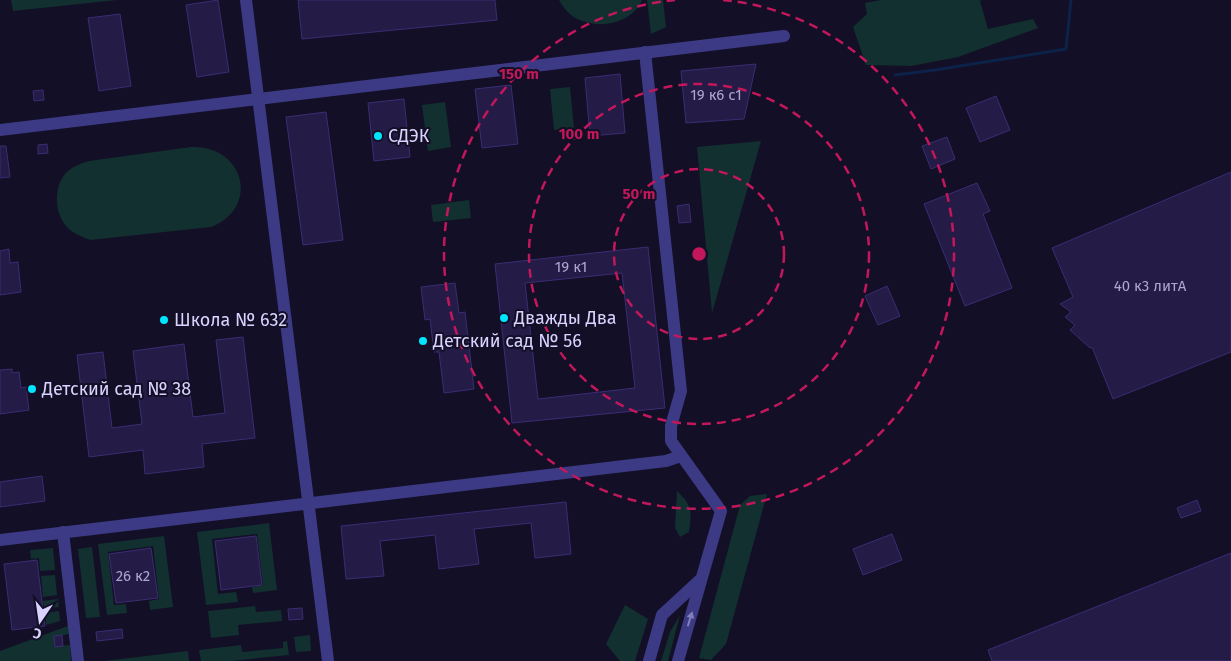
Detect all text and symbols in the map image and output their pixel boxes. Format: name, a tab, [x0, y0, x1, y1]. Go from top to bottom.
text: 150 m	[499, 65, 539, 83]
house number: 19 к6 с1	[690, 86, 742, 104]
place label: СДЭК	[388, 125, 430, 147]
text: 100 m	[559, 125, 599, 143]
marker: СДЭК	[372, 130, 384, 142]
text: 50 m	[622, 185, 656, 203]
centre of rings	[690, 245, 708, 263]
house number: 19 к1	[555, 258, 587, 276]
house number: 40 к3 литА	[1114, 277, 1187, 295]
place label: Дважды Два	[513, 307, 617, 329]
place label: Школа № 632	[174, 309, 287, 331]
marker: Дважды Два	[498, 312, 510, 324]
marker: Школа № 632	[158, 314, 170, 326]
place label: Детский сад № 56	[432, 330, 582, 352]
marker: Детский сад № 56	[417, 335, 429, 347]
place label: Детский сад № 38	[41, 378, 191, 400]
marker: Детский сад № 38	[26, 383, 38, 395]
house number: 26 к2	[116, 567, 150, 585]
north arrow	[15, 596, 65, 646]
one-way arrow	[687, 611, 695, 626]
text: С	[31, 624, 43, 642]

